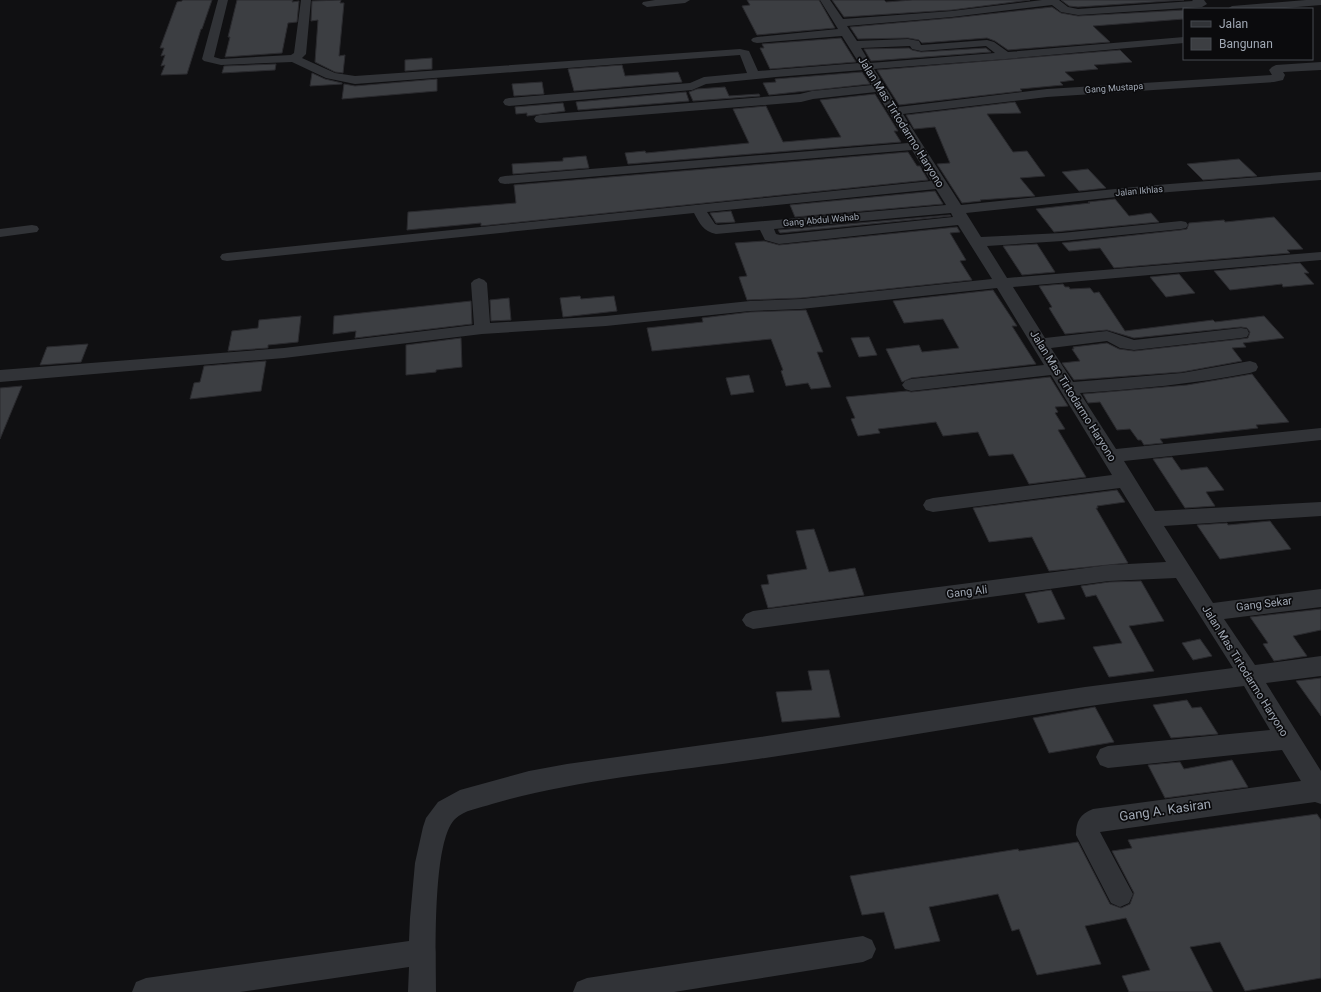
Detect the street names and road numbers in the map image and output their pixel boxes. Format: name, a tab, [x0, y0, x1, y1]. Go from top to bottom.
street label: Jalan Mas Tirtodarmo Haryono	[855, 54, 947, 190]
street label: Gang Mustapa	[1084, 81, 1144, 95]
street label: Jalan Ikhlas	[1115, 184, 1164, 198]
street label: Gang Abdul Wahab	[783, 212, 859, 228]
street label: Jalan Mas Tirtodarmo Haryono	[1027, 328, 1119, 464]
street label: Gang Ali	[946, 583, 988, 601]
street label: Gang Sekar	[1235, 594, 1293, 614]
street label: Jalan Mas Tirtodarmo Haryono	[1199, 603, 1291, 739]
street label: Gang A. Kasiran	[1118, 796, 1212, 824]

